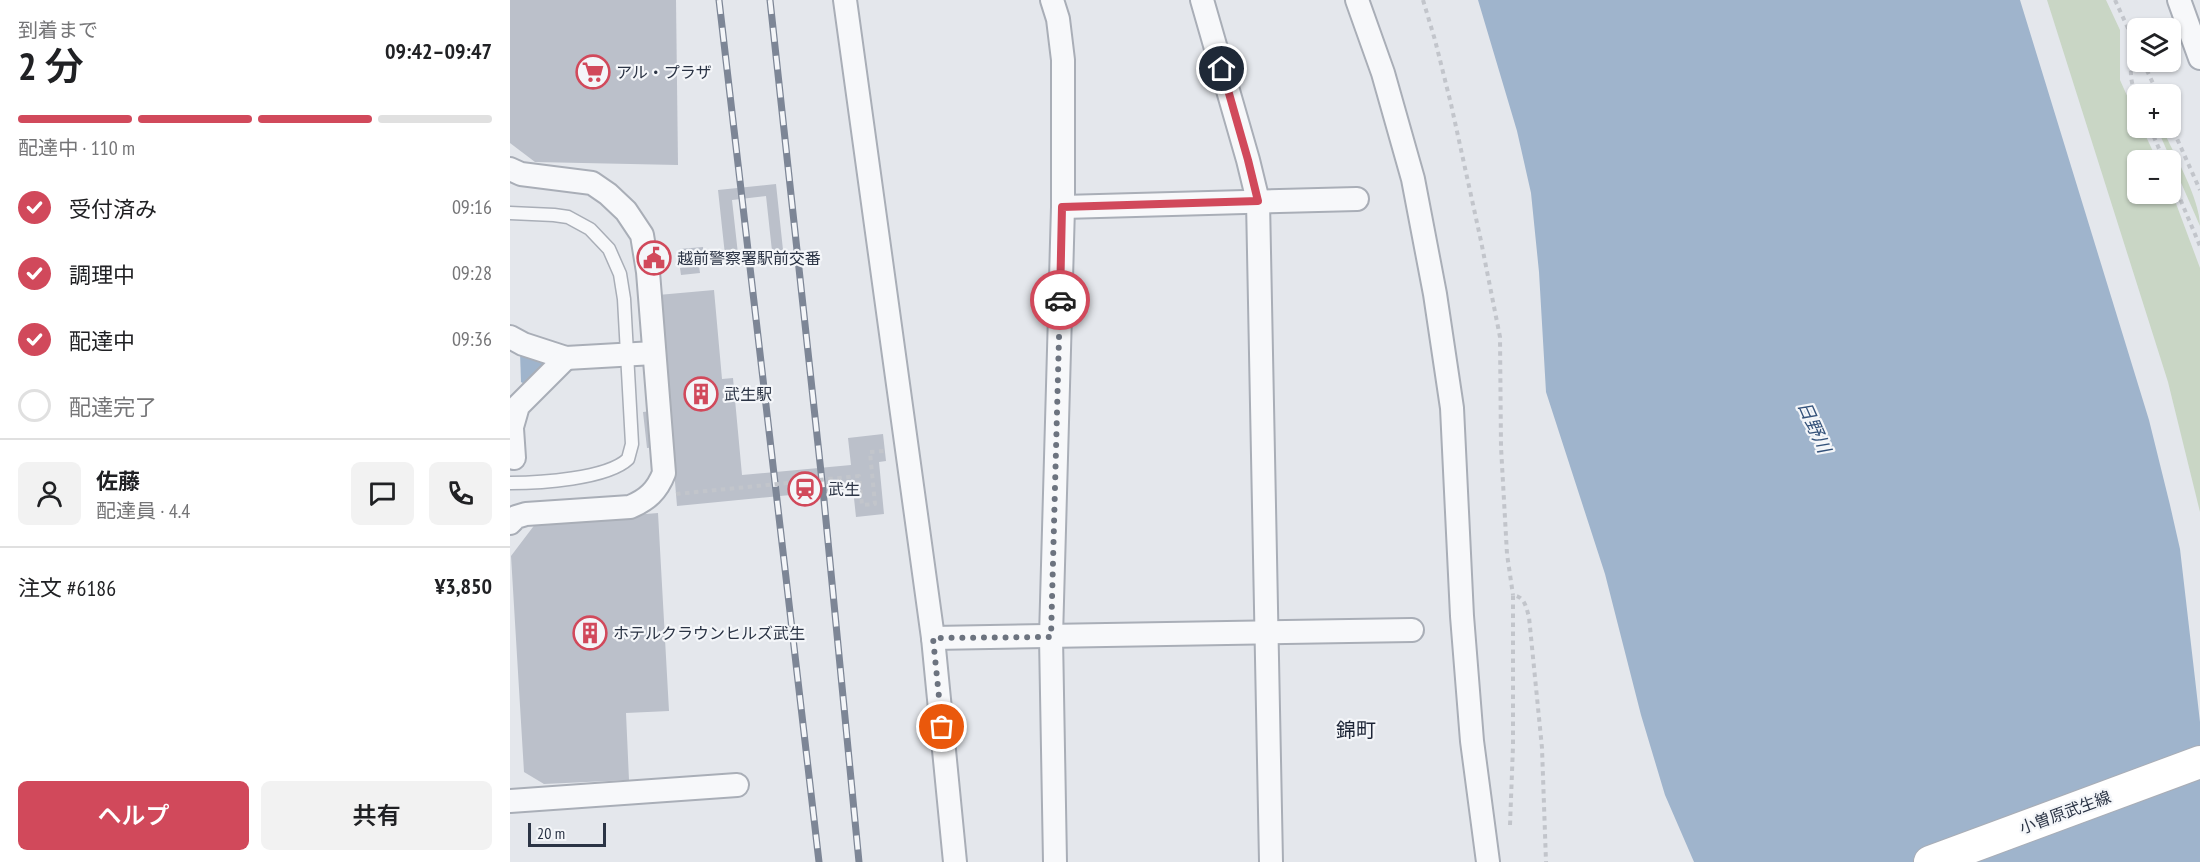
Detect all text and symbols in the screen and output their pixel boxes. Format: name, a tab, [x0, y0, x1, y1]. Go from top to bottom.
text: 到着まで	[18, 17, 98, 43]
map controls	[2127, 18, 2181, 204]
button: layers	[2127, 18, 2181, 72]
text: 09:42–09:47	[385, 37, 492, 65]
text: 2 分	[18, 40, 84, 91]
pin	[1196, 43, 1247, 94]
icon: home	[1205, 52, 1238, 85]
supermarket icon: アル・プラザ	[575, 54, 611, 90]
place label: アル・プラザ	[616, 62, 712, 82]
button: +	[2127, 84, 2181, 138]
text: 配達中 · 110 m	[18, 135, 135, 161]
button: −	[2127, 150, 2181, 204]
icon: check	[18, 191, 51, 224]
text: 09:16	[452, 194, 492, 220]
text: 受付済み	[69, 195, 157, 223]
public building icon: 越前警察署駅前交番	[636, 240, 672, 276]
place label: 越前警察署駅前交番	[677, 248, 821, 268]
icon: check	[18, 257, 51, 290]
text: 09:28	[452, 260, 492, 286]
text: 調理中	[69, 261, 135, 289]
courier	[1030, 270, 1090, 330]
icon: car	[1044, 284, 1077, 317]
icon: check	[18, 323, 51, 356]
text: 09:36	[452, 326, 492, 352]
text: 配達中	[69, 327, 135, 355]
building icon: 武生駅	[683, 376, 719, 412]
place label: 武生駅	[724, 384, 772, 404]
text: 配達完了	[69, 393, 157, 421]
water label: 日野川	[1793, 397, 1837, 458]
button: person	[18, 462, 81, 525]
button: chat	[351, 462, 414, 525]
button: phone	[429, 462, 492, 525]
text: 佐藤	[96, 467, 140, 495]
station icon: 武生	[787, 471, 823, 507]
place label: 武生	[828, 479, 860, 499]
text: 配達員 · 4.4	[96, 498, 190, 524]
text: ¥3,850	[435, 572, 492, 600]
text: 注文 #6186	[18, 574, 116, 602]
building icon: ホテルクラウンヒルズ武生	[572, 615, 608, 651]
place label: ホテルクラウンヒルズ武生	[613, 623, 805, 643]
pin	[916, 701, 967, 752]
icon: bag	[925, 710, 958, 743]
district label: 錦町	[1336, 717, 1376, 743]
button: ヘルプ	[18, 781, 249, 850]
button: 共有	[261, 781, 492, 850]
street label: 小曽原武生線	[2016, 786, 2114, 838]
scale bar	[528, 820, 606, 848]
text: 20 m	[537, 823, 565, 843]

